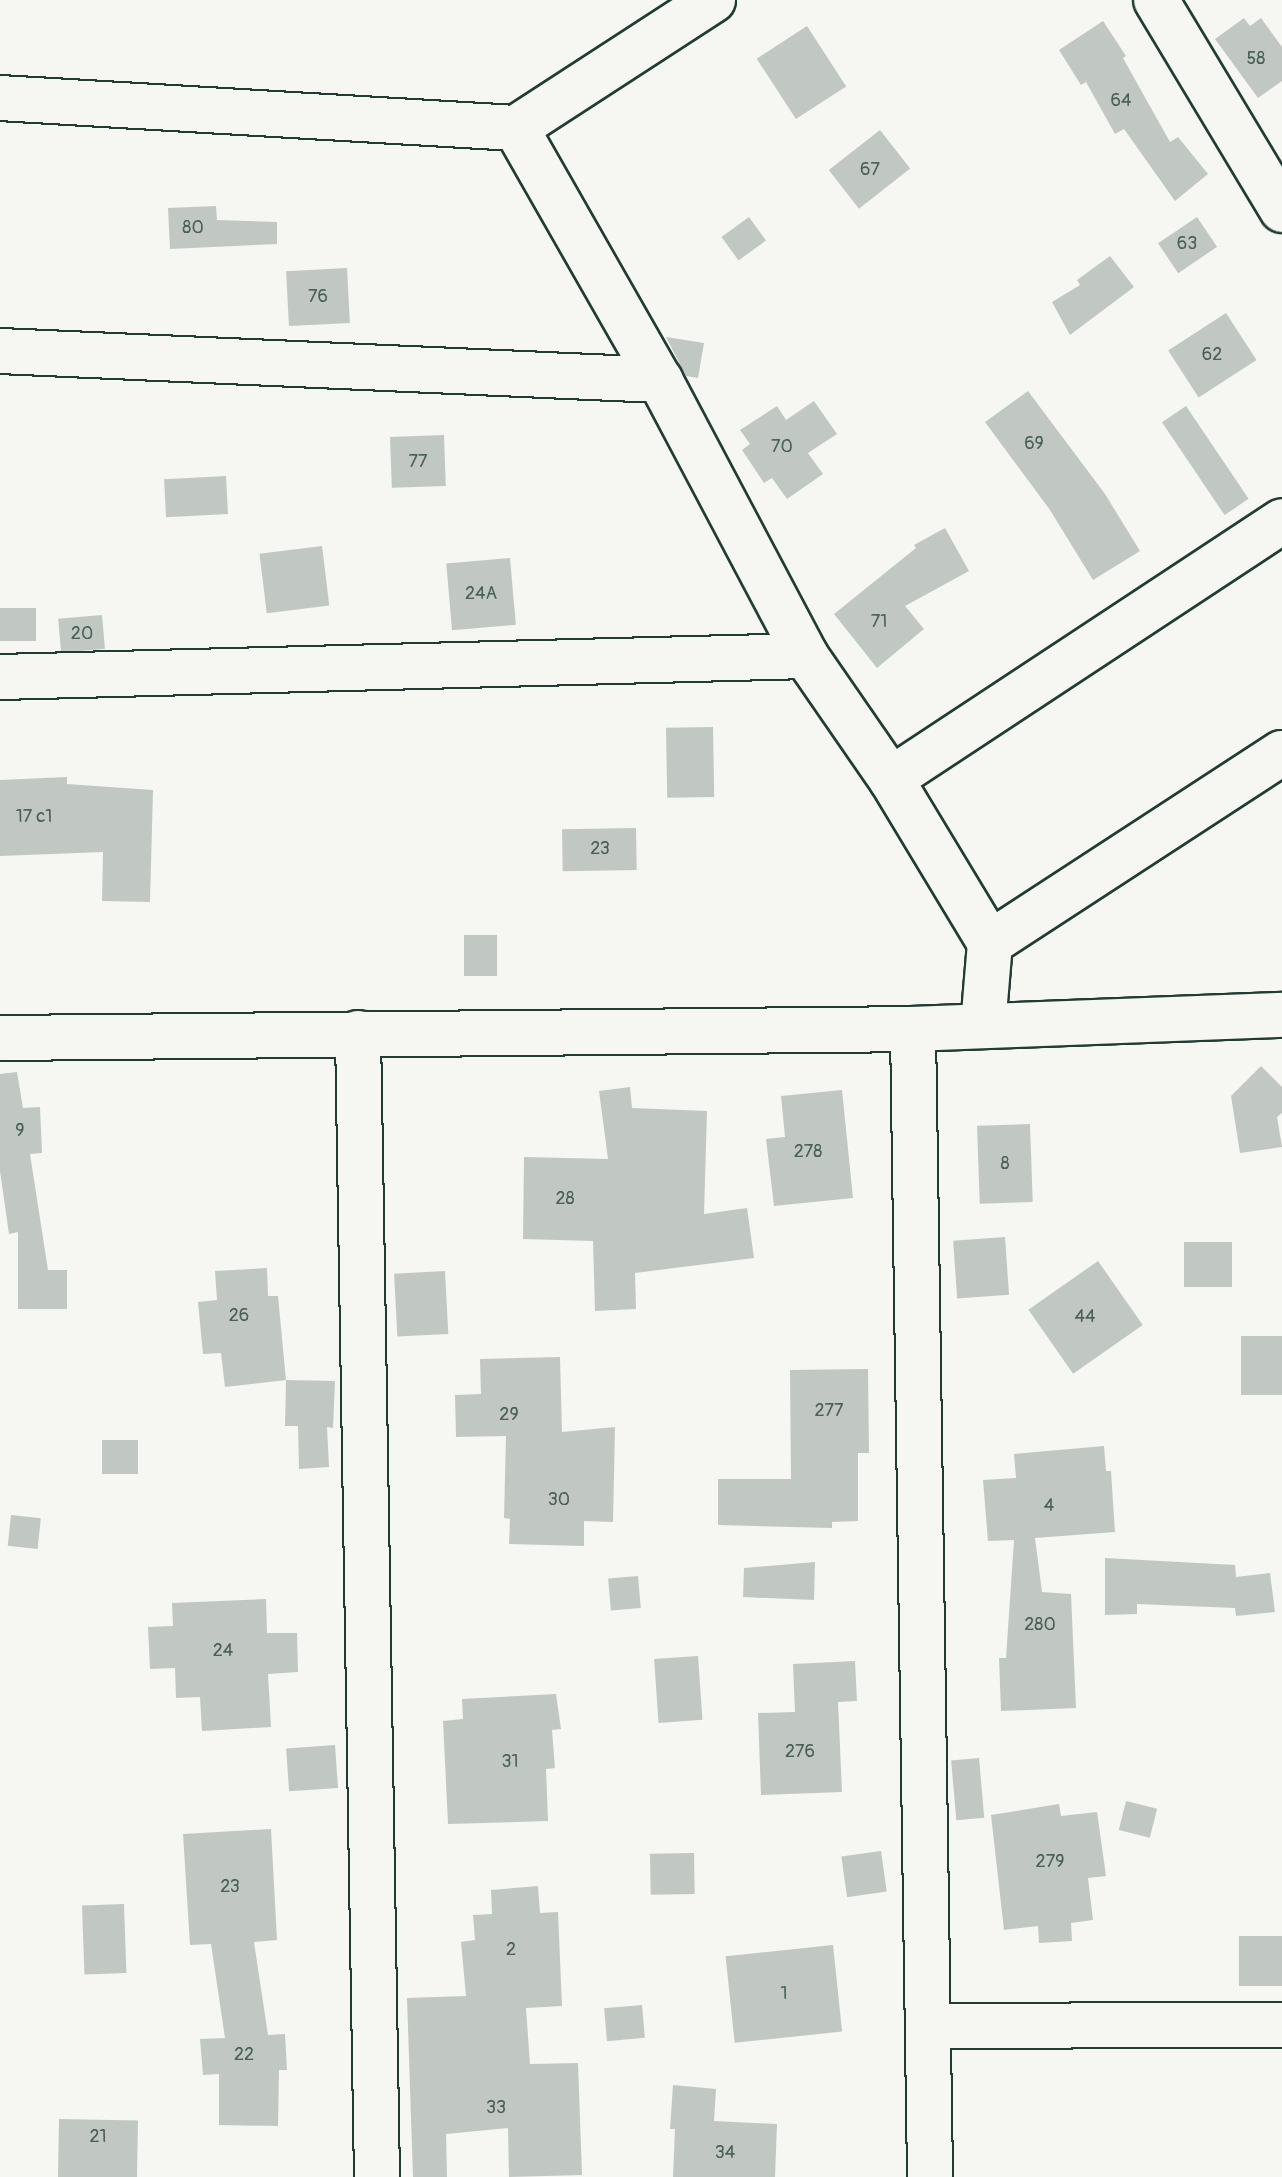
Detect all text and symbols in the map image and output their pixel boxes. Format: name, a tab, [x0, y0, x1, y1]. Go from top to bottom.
house number: 58	[1247, 48, 1265, 70]
house number: 64	[1111, 90, 1131, 112]
house number: 67	[860, 159, 880, 181]
house number: 80	[182, 217, 204, 239]
house number: 63	[1177, 233, 1197, 255]
house number: 76	[308, 286, 328, 308]
house number: 62	[1202, 344, 1222, 366]
house number: 69	[1024, 433, 1044, 455]
house number: 70	[771, 436, 793, 458]
house number: 77	[408, 451, 428, 473]
house number: 24А	[465, 583, 497, 605]
house number: 71	[871, 611, 887, 633]
house number: 20	[71, 623, 93, 645]
house number: 17 с1	[16, 806, 52, 828]
house number: 23	[590, 838, 610, 860]
house number: 9	[15, 1120, 25, 1142]
house number: 278	[794, 1141, 822, 1163]
house number: 8	[1000, 1153, 1010, 1175]
house number: 28	[555, 1188, 575, 1210]
house number: 26	[229, 1305, 249, 1327]
house number: 44	[1075, 1306, 1095, 1328]
house number: 277	[814, 1400, 844, 1422]
house number: 29	[499, 1404, 519, 1426]
house number: 30	[548, 1489, 570, 1511]
house number: 4	[1044, 1495, 1054, 1517]
house number: 280	[1024, 1614, 1056, 1636]
house number: 24	[213, 1640, 233, 1662]
house number: 276	[785, 1741, 815, 1763]
house number: 31	[501, 1751, 519, 1773]
house number: 279	[1036, 1851, 1064, 1873]
house number: 23	[220, 1876, 240, 1898]
house number: 2	[506, 1939, 516, 1961]
house number: 1	[780, 1983, 788, 2005]
house number: 22	[234, 2044, 254, 2066]
house number: 33	[486, 2097, 506, 2119]
house number: 21	[89, 2126, 107, 2148]
house number: 34	[715, 2142, 735, 2164]

